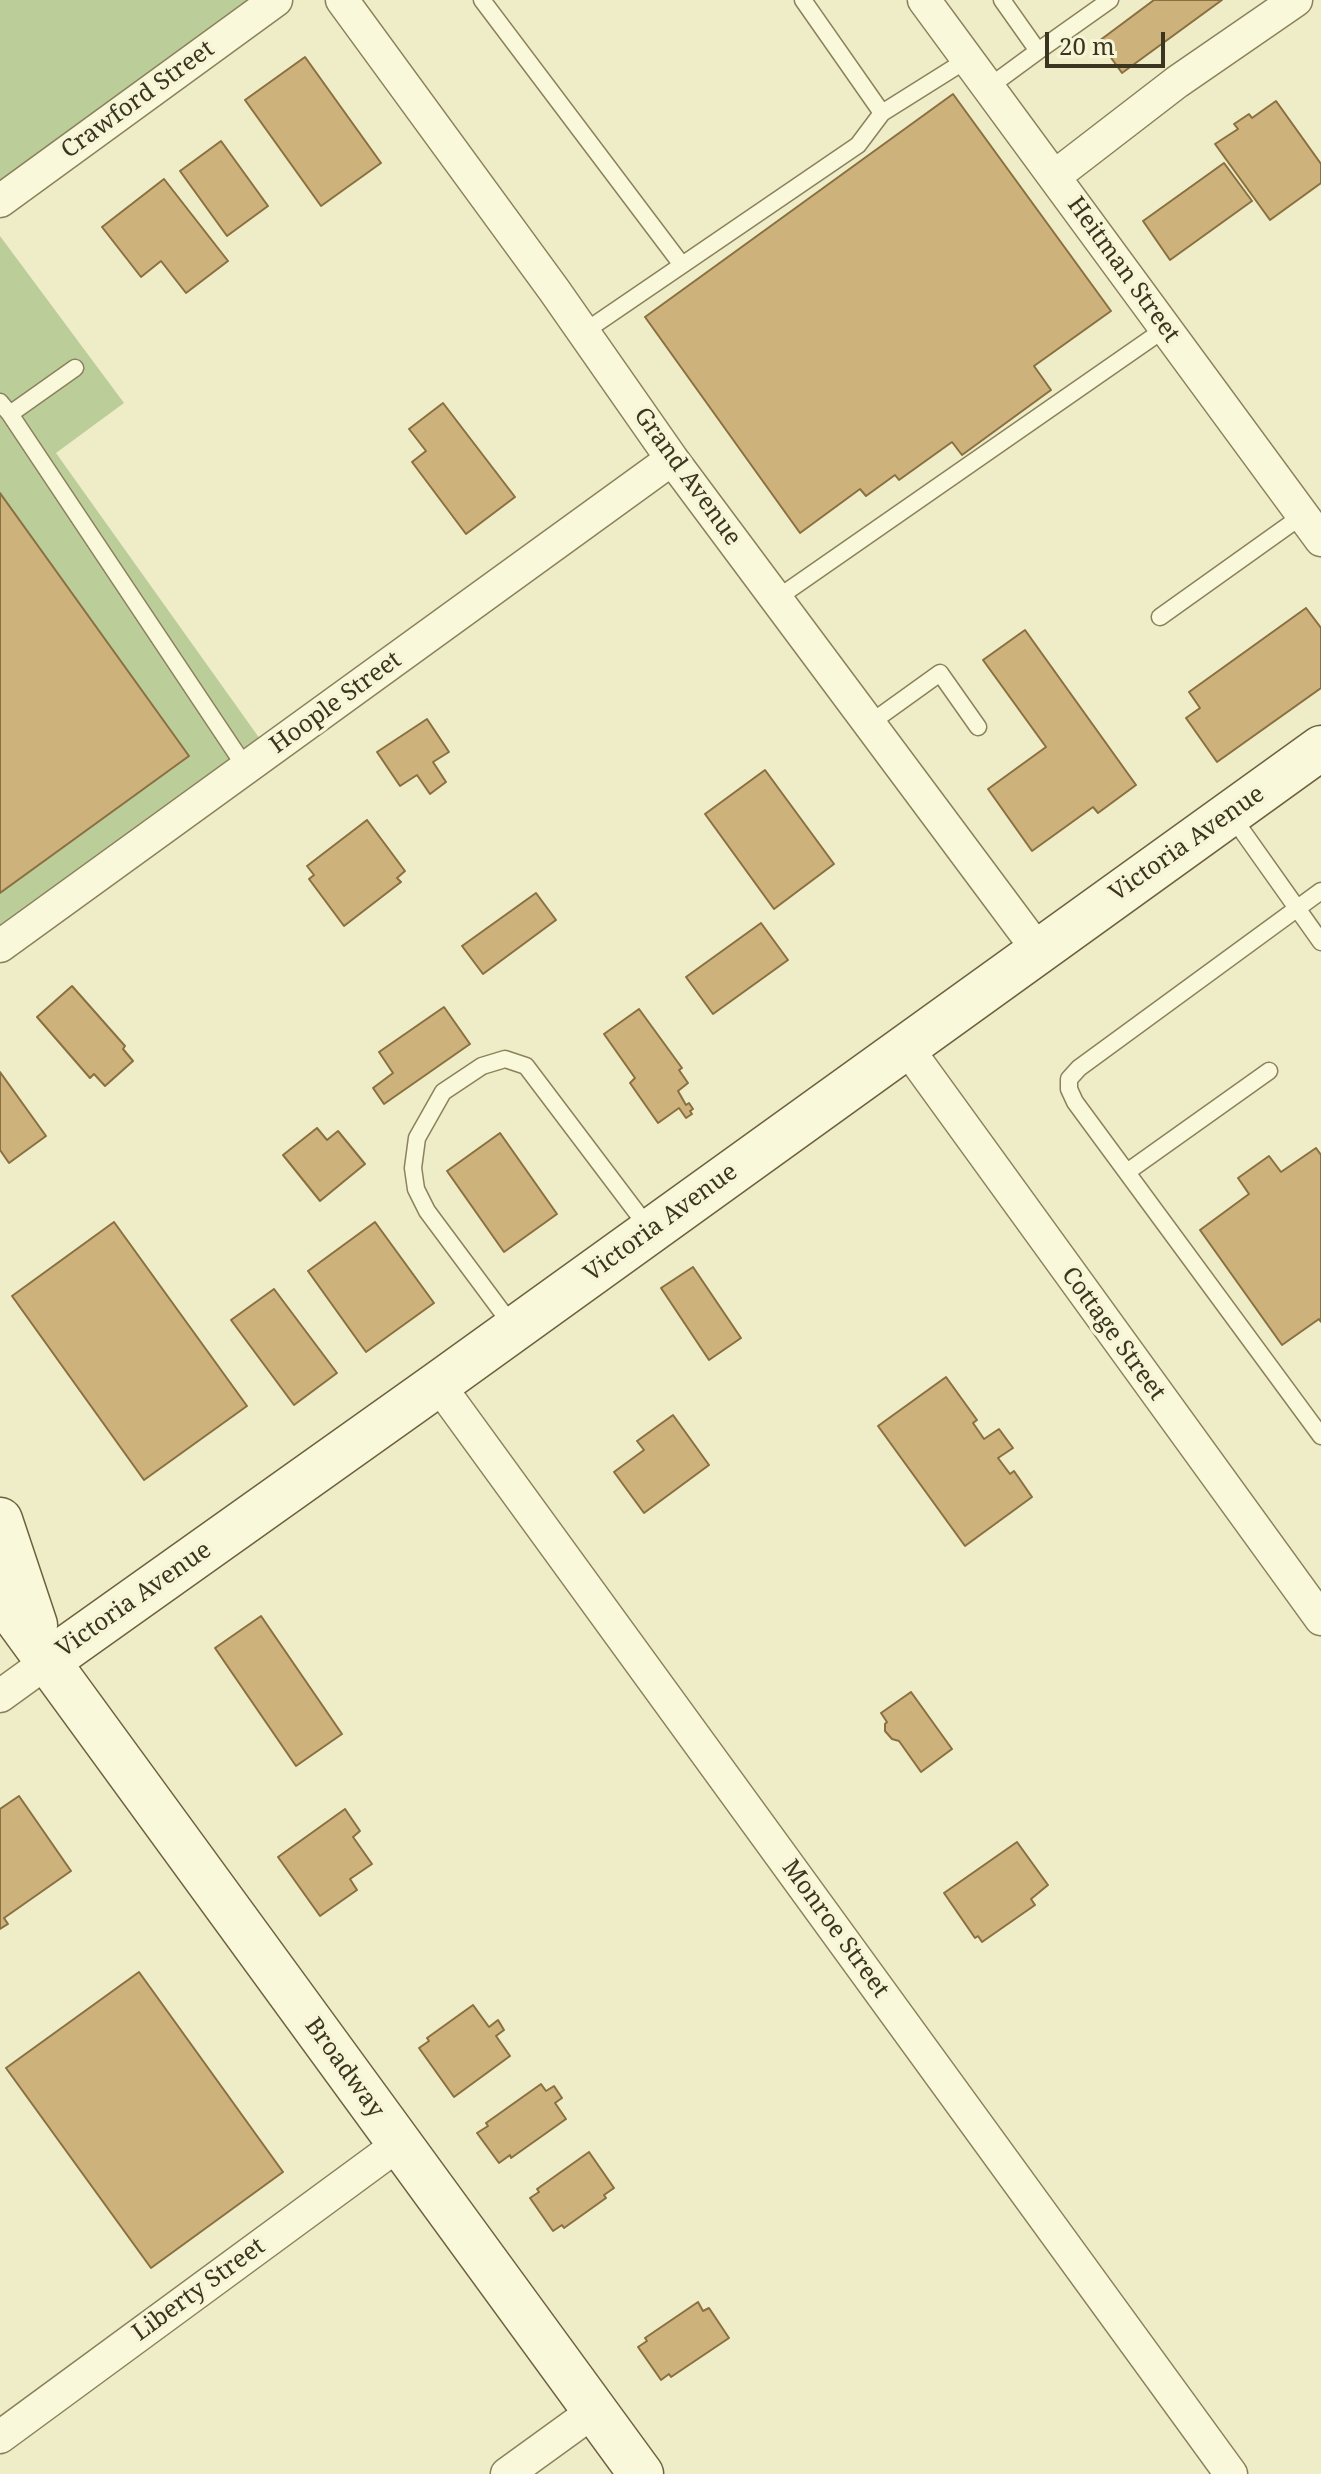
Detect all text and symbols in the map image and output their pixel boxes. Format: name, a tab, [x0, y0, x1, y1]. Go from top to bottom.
scale bar	[1049, 16, 1169, 66]
text: 20 m	[1059, 29, 1115, 62]
street label: Crawford Street	[56, 35, 220, 165]
street label: Heitman Street	[1061, 192, 1185, 348]
street label: Grand Avenue	[627, 402, 747, 552]
street label: Hoople Street	[265, 646, 407, 760]
street label: Victoria Avenue	[1104, 780, 1270, 908]
street label: Victoria Avenue	[579, 1158, 743, 1288]
street label: Cottage Street	[1055, 1262, 1171, 1406]
street label: Victoria Avenue	[51, 1536, 217, 1664]
street label: Monroe Street	[775, 1855, 895, 2003]
street label: Broadway	[298, 2012, 390, 2124]
street label: Liberty Street	[127, 2232, 271, 2348]

